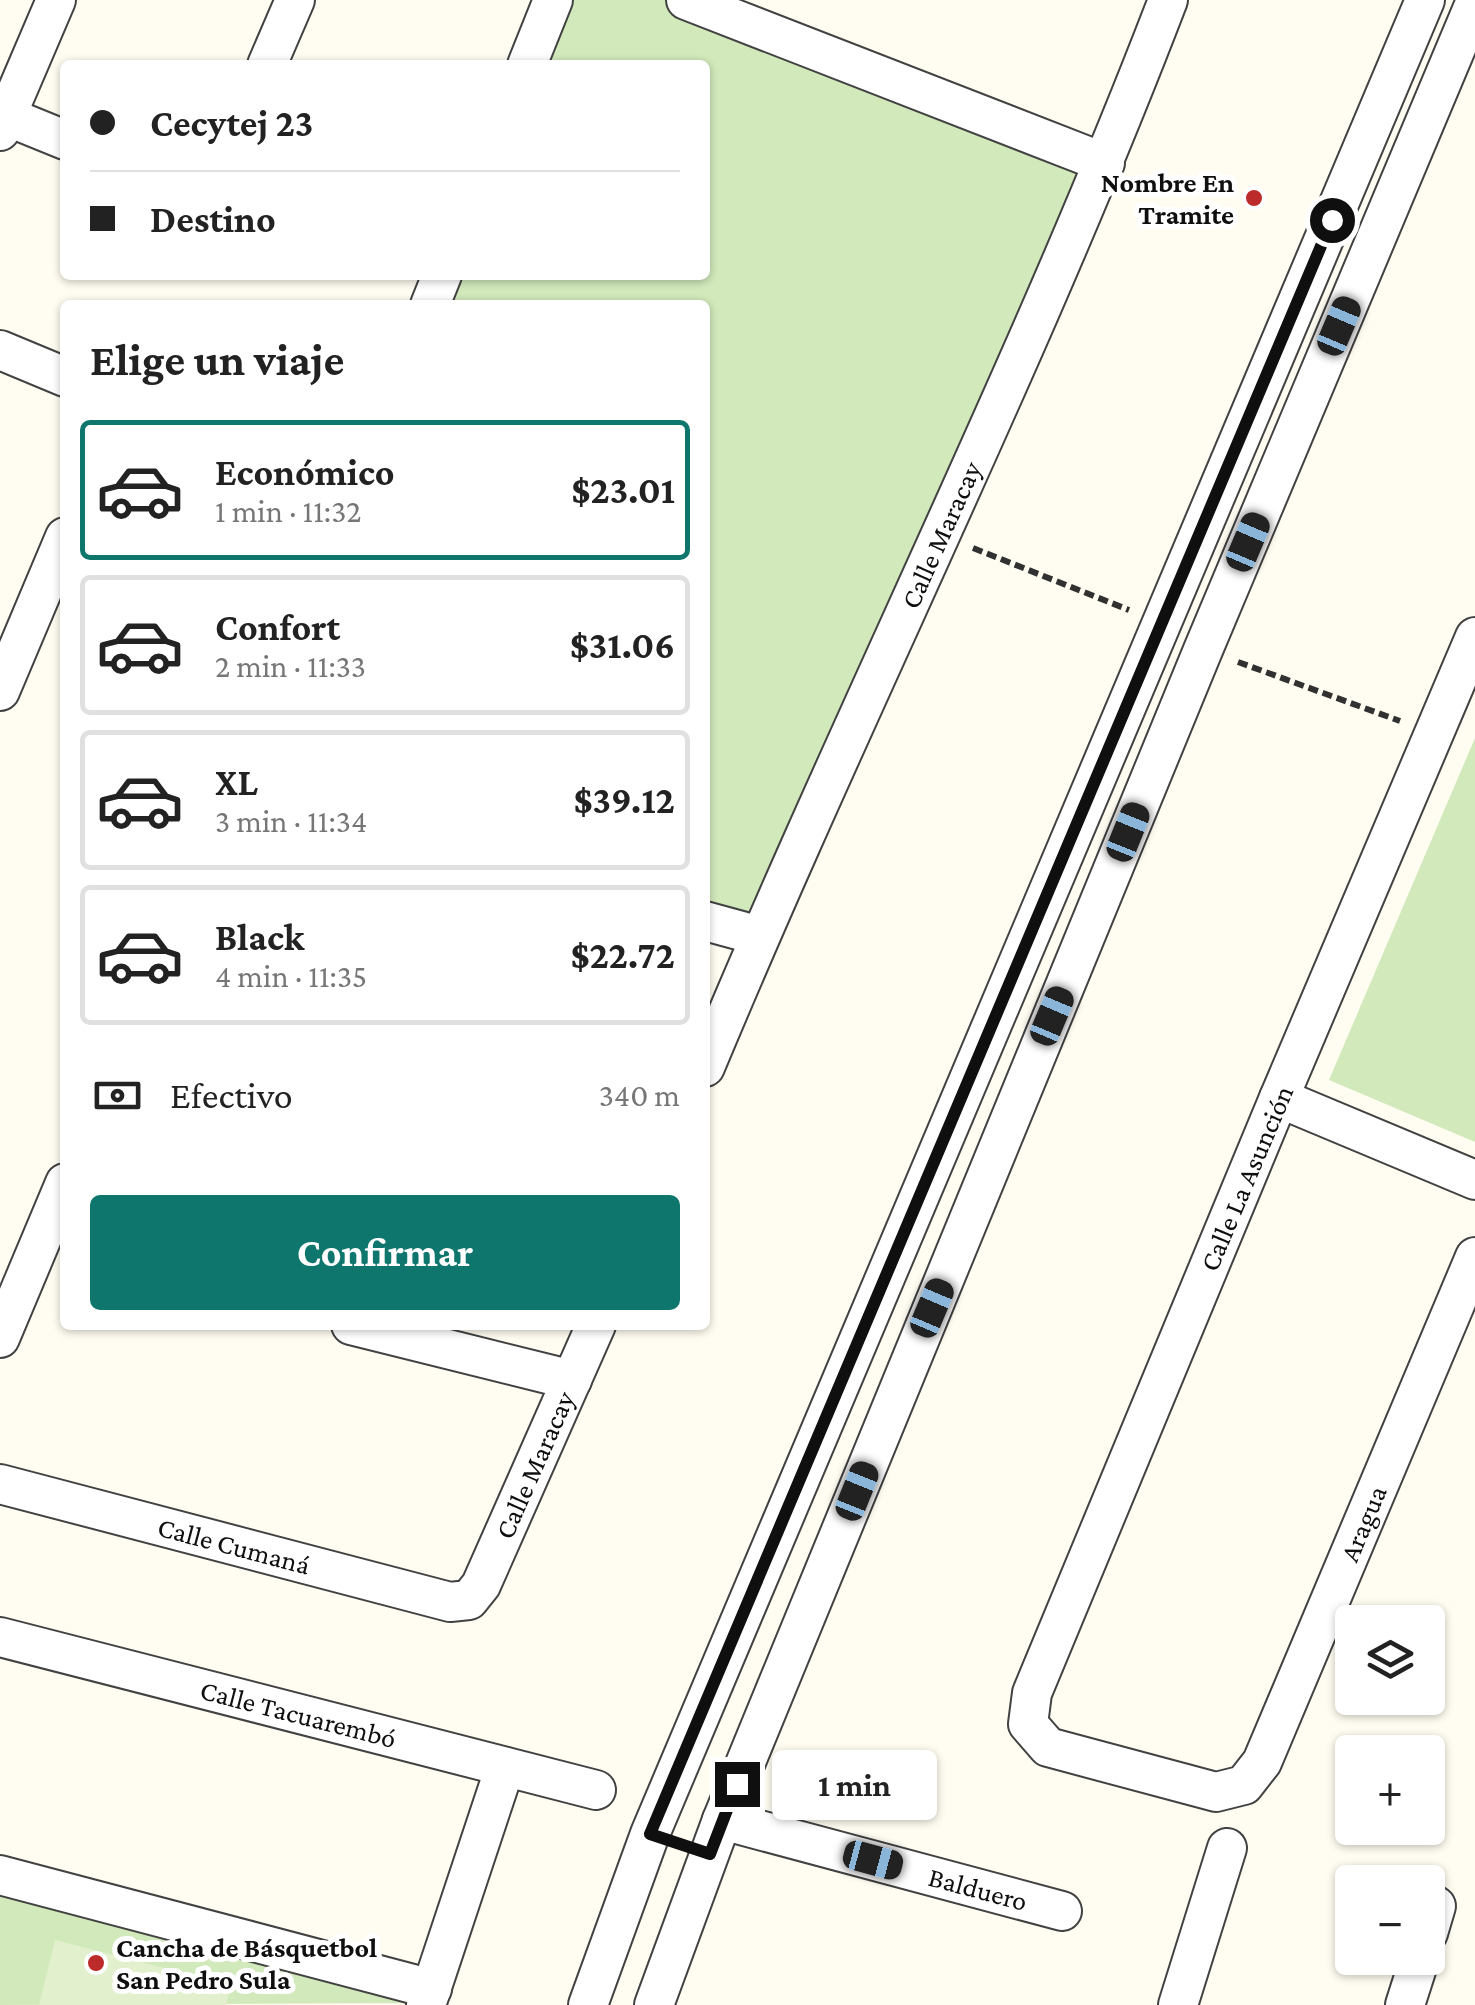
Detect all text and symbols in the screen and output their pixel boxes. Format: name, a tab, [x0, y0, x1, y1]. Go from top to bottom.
text: Cecytej 23	[150, 102, 313, 144]
place label: Nombre En Tramite	[1101, 167, 1234, 230]
marker: Nombre En Tramite	[1243, 187, 1265, 209]
text: Destino	[150, 198, 276, 240]
route start	[1310, 198, 1355, 243]
car	[1313, 293, 1365, 359]
text: Elige un viaje	[90, 335, 344, 385]
icon: car	[95, 445, 185, 535]
text: Económico	[215, 451, 395, 493]
street label: Calle Maracay	[894, 456, 988, 613]
text: $23.01	[571, 469, 675, 511]
text: 1 min · 11:32	[215, 493, 361, 529]
car	[1222, 509, 1274, 575]
icon: car	[95, 600, 185, 690]
text: Confort	[215, 606, 340, 648]
text: $31.06	[570, 624, 675, 666]
text: 2 min · 11:33	[215, 648, 366, 684]
icon: car	[95, 755, 185, 845]
text: XL	[215, 761, 258, 803]
text: $39.12	[573, 779, 675, 821]
car	[1103, 799, 1153, 865]
text: 3 min · 11:34	[215, 803, 367, 839]
icon: car	[95, 910, 185, 1000]
text: Black	[215, 916, 304, 958]
text: $22.72	[571, 934, 675, 976]
text: 4 min · 11:35	[215, 958, 367, 994]
car	[1026, 983, 1078, 1049]
icon: cash	[90, 1068, 145, 1123]
text: Efectivo	[170, 1074, 293, 1116]
text: 340 m	[599, 1077, 680, 1113]
street label: Calle La Asunción	[1193, 1081, 1300, 1276]
button: Confirmar	[90, 1195, 680, 1310]
car	[906, 1275, 958, 1341]
street label: Calle Maracay	[489, 1386, 581, 1543]
car	[832, 1458, 882, 1524]
street label: Aragua	[1333, 1481, 1393, 1566]
street label: Calle Cumaná	[154, 1511, 314, 1581]
map controls	[1335, 1605, 1445, 1975]
button: layers	[1335, 1605, 1445, 1715]
street label: Calle Tacuarembó	[197, 1674, 399, 1754]
button: +	[1335, 1735, 1445, 1845]
callout: 1 min	[772, 1749, 937, 1819]
route end	[715, 1762, 760, 1807]
text: 1 min	[818, 1767, 891, 1803]
car	[840, 1838, 906, 1882]
street label: Balduero	[925, 1861, 1031, 1917]
button: −	[1335, 1865, 1445, 1975]
place label: Cancha de Básquetbol San Pedro Sula	[116, 1932, 377, 1995]
marker: Cancha de Básquetbol San Pedro Sula	[85, 1952, 107, 1974]

